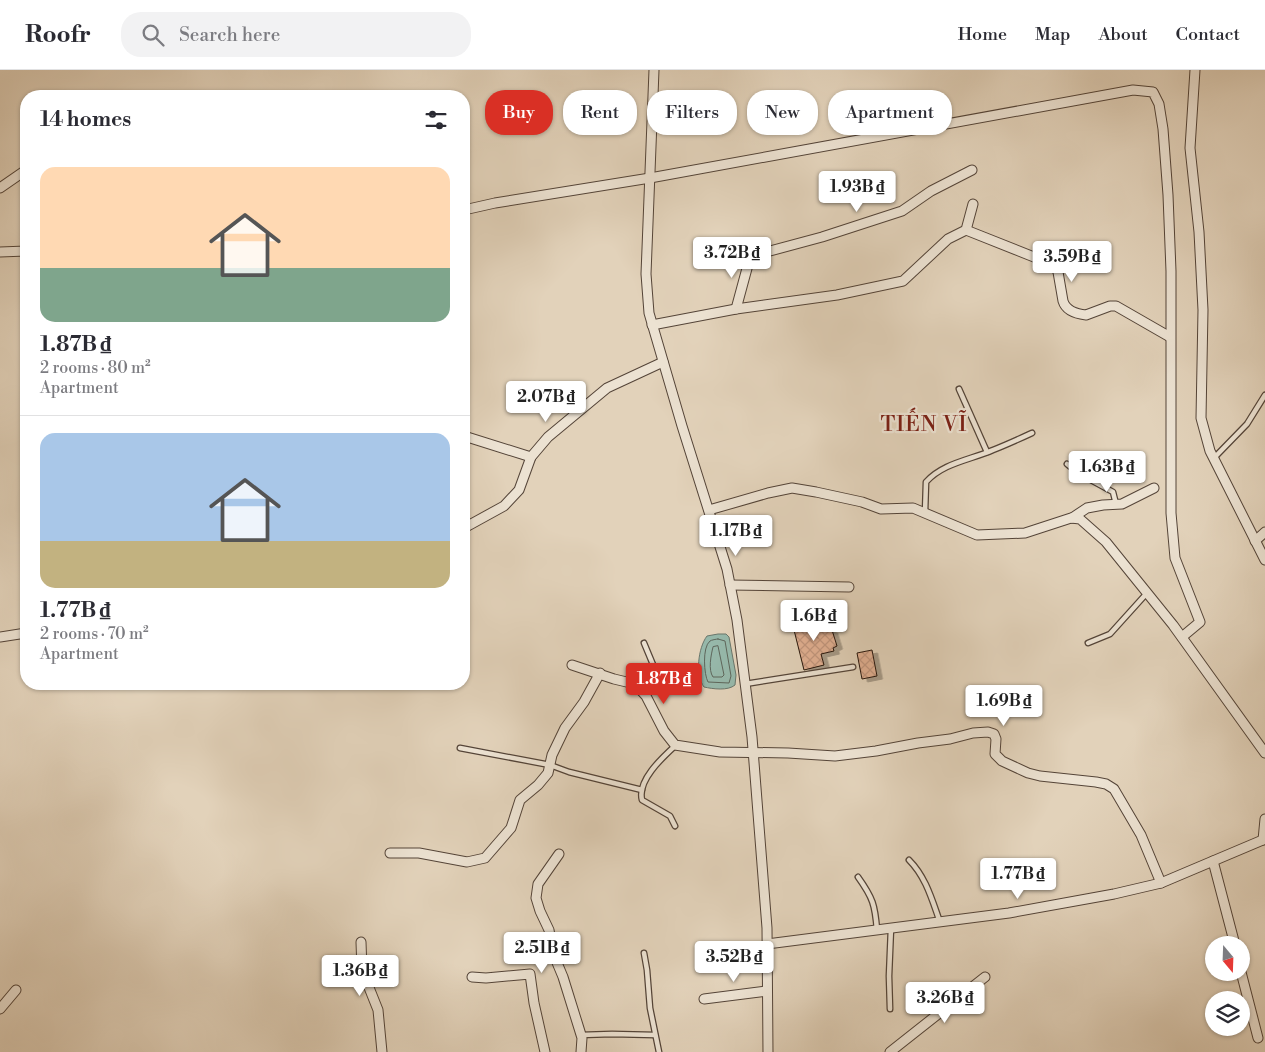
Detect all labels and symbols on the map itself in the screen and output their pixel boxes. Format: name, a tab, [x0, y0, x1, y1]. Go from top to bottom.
pin: 1.93B ₫	[811, 170, 903, 213]
pin: 3.72B ₫	[686, 236, 778, 279]
pin: 3.59B ₫	[1026, 240, 1118, 283]
pin: 2.07B ₫	[500, 380, 592, 423]
district label: TIẾN VĨ	[880, 407, 968, 438]
pin: 1.63B ₫	[1061, 450, 1153, 493]
pin: 1.17B ₫	[690, 514, 782, 557]
pin: 1.6B ₫	[773, 600, 855, 642]
pin: 1.87B ₫	[618, 662, 710, 705]
pin: 1.69B ₫	[958, 684, 1050, 727]
pin: 1.77B ₫	[972, 858, 1064, 900]
pin: 2.51B ₫	[496, 932, 588, 974]
north arrow	[1205, 936, 1250, 981]
pin: 3.52B ₫	[688, 940, 780, 983]
pin: 1.36B ₫	[314, 954, 406, 997]
pin: 3.26B ₫	[899, 982, 991, 1024]

